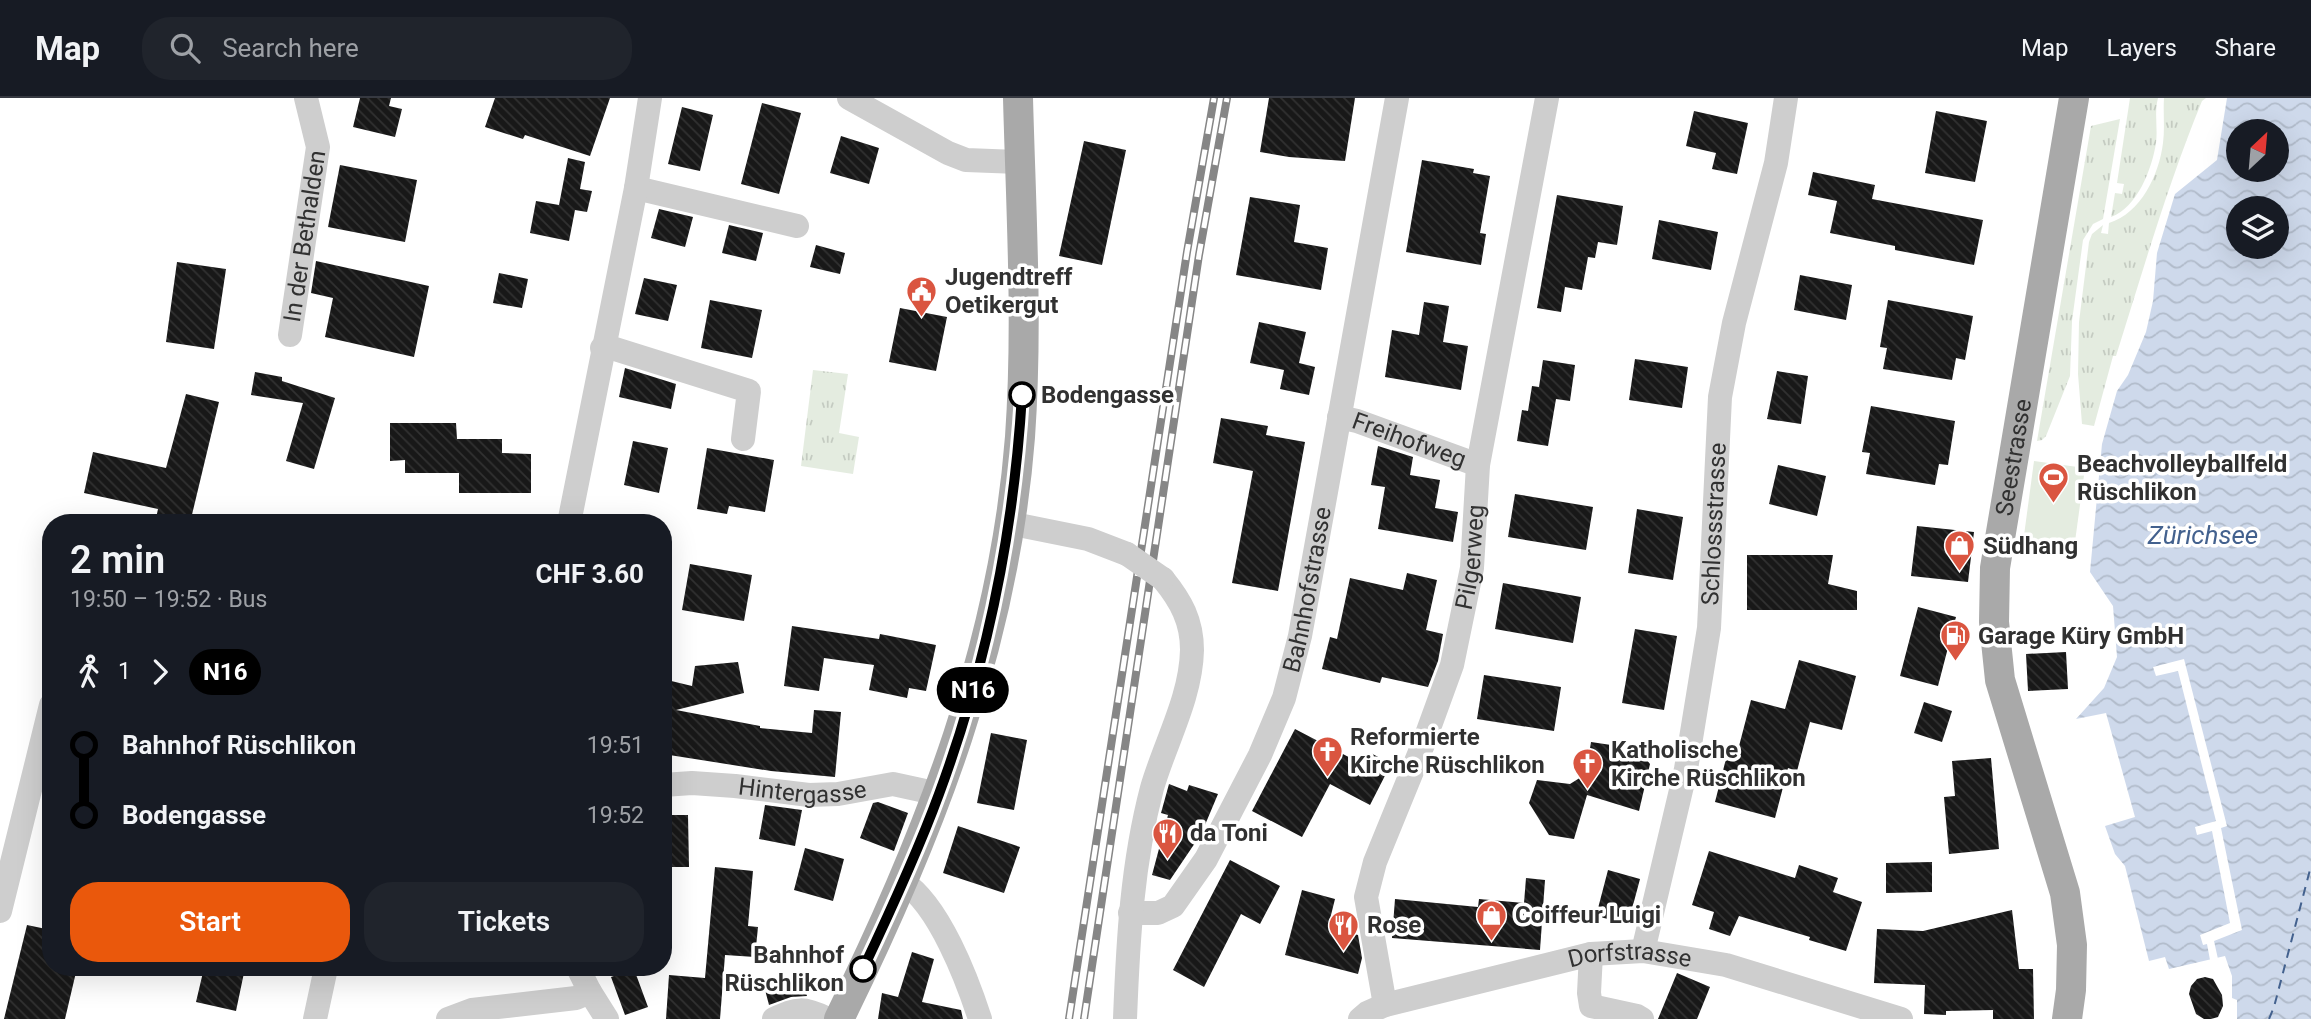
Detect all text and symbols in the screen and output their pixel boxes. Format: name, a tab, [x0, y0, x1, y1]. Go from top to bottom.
search box	[142, 17, 632, 80]
text: Map	[35, 29, 100, 68]
icon: search	[166, 29, 204, 67]
text: Search here	[222, 33, 359, 63]
text: Map	[2021, 34, 2069, 62]
text: Layers	[2107, 34, 2177, 62]
text: Share	[2215, 34, 2276, 62]
north arrow	[2226, 119, 2289, 182]
map controls	[2226, 119, 2289, 259]
street label: In der Bethalden	[278, 148, 331, 324]
button: layers	[2226, 196, 2289, 259]
place label: Jugendtreff Oetikergut	[945, 263, 1073, 319]
public building icon: Jugendtreff Oetikergut	[905, 274, 939, 318]
place label: Bodengasse	[1041, 381, 1174, 409]
marker: Bodengasse	[1009, 382, 1035, 408]
street label: Seestrasse	[1990, 397, 2037, 518]
street label: Freihofweg	[1349, 406, 1470, 473]
street label: Schlossstrasse	[1696, 442, 1732, 606]
place label: Beachvolleyballfeld Rüschlikon	[2077, 450, 2287, 506]
sports icon: Beachvolleyballfeld Rüschlikon	[2037, 461, 2071, 505]
street label: Pilgerweg	[1450, 504, 1490, 612]
street label: Bahnhofstrasse	[1277, 505, 1337, 675]
water label: Zürichsee	[2147, 520, 2258, 550]
shop icon: Südhang	[1943, 529, 1977, 573]
place label: Südhang	[1983, 532, 2078, 560]
text: 2 min	[70, 538, 165, 582]
text: CHF 3.60	[536, 559, 644, 589]
text: 19:50 – 19:52 · Bus	[70, 586, 267, 613]
fuel station icon: Garage Küry GmbH	[1938, 619, 1972, 663]
place label: Garage Küry GmbH	[1978, 622, 2184, 650]
icon: walk	[70, 653, 108, 691]
icon: forward	[141, 653, 179, 691]
text: 1	[118, 658, 131, 685]
text: N16	[203, 658, 247, 686]
line badge: N16	[933, 667, 1013, 713]
text: N16	[951, 676, 995, 704]
place label: Reformierte Kirche Rüschlikon	[1350, 723, 1545, 779]
text: Bahnhof Rüschlikon	[122, 730, 356, 760]
text: 19:51	[587, 732, 644, 759]
church icon: Reformierte Kirche Rüschlikon	[1310, 734, 1344, 778]
place label: Katholische Kirche Rüschlikon	[1611, 736, 1806, 792]
church icon: Katholische Kirche Rüschlikon	[1571, 747, 1605, 791]
street label: Hintergasse	[737, 773, 869, 809]
text: Bodengasse	[122, 800, 266, 830]
text: 19:52	[587, 802, 644, 829]
restaurant icon: da Toni	[1150, 816, 1184, 860]
place label: da Toni	[1190, 819, 1268, 847]
button: Start	[70, 882, 350, 962]
button: Tickets	[364, 882, 644, 962]
shop icon: Coiffeur Luigi	[1475, 898, 1509, 942]
place label: Coiffeur Luigi	[1515, 901, 1661, 929]
restaurant icon: Rose	[1327, 908, 1361, 952]
place label: Rose	[1367, 911, 1421, 939]
street label: Dorfstrasse	[1565, 937, 1694, 973]
place label: Bahnhof Rüschlikon	[724, 941, 844, 997]
marker: Bahnhof Rüschlikon	[850, 956, 876, 982]

